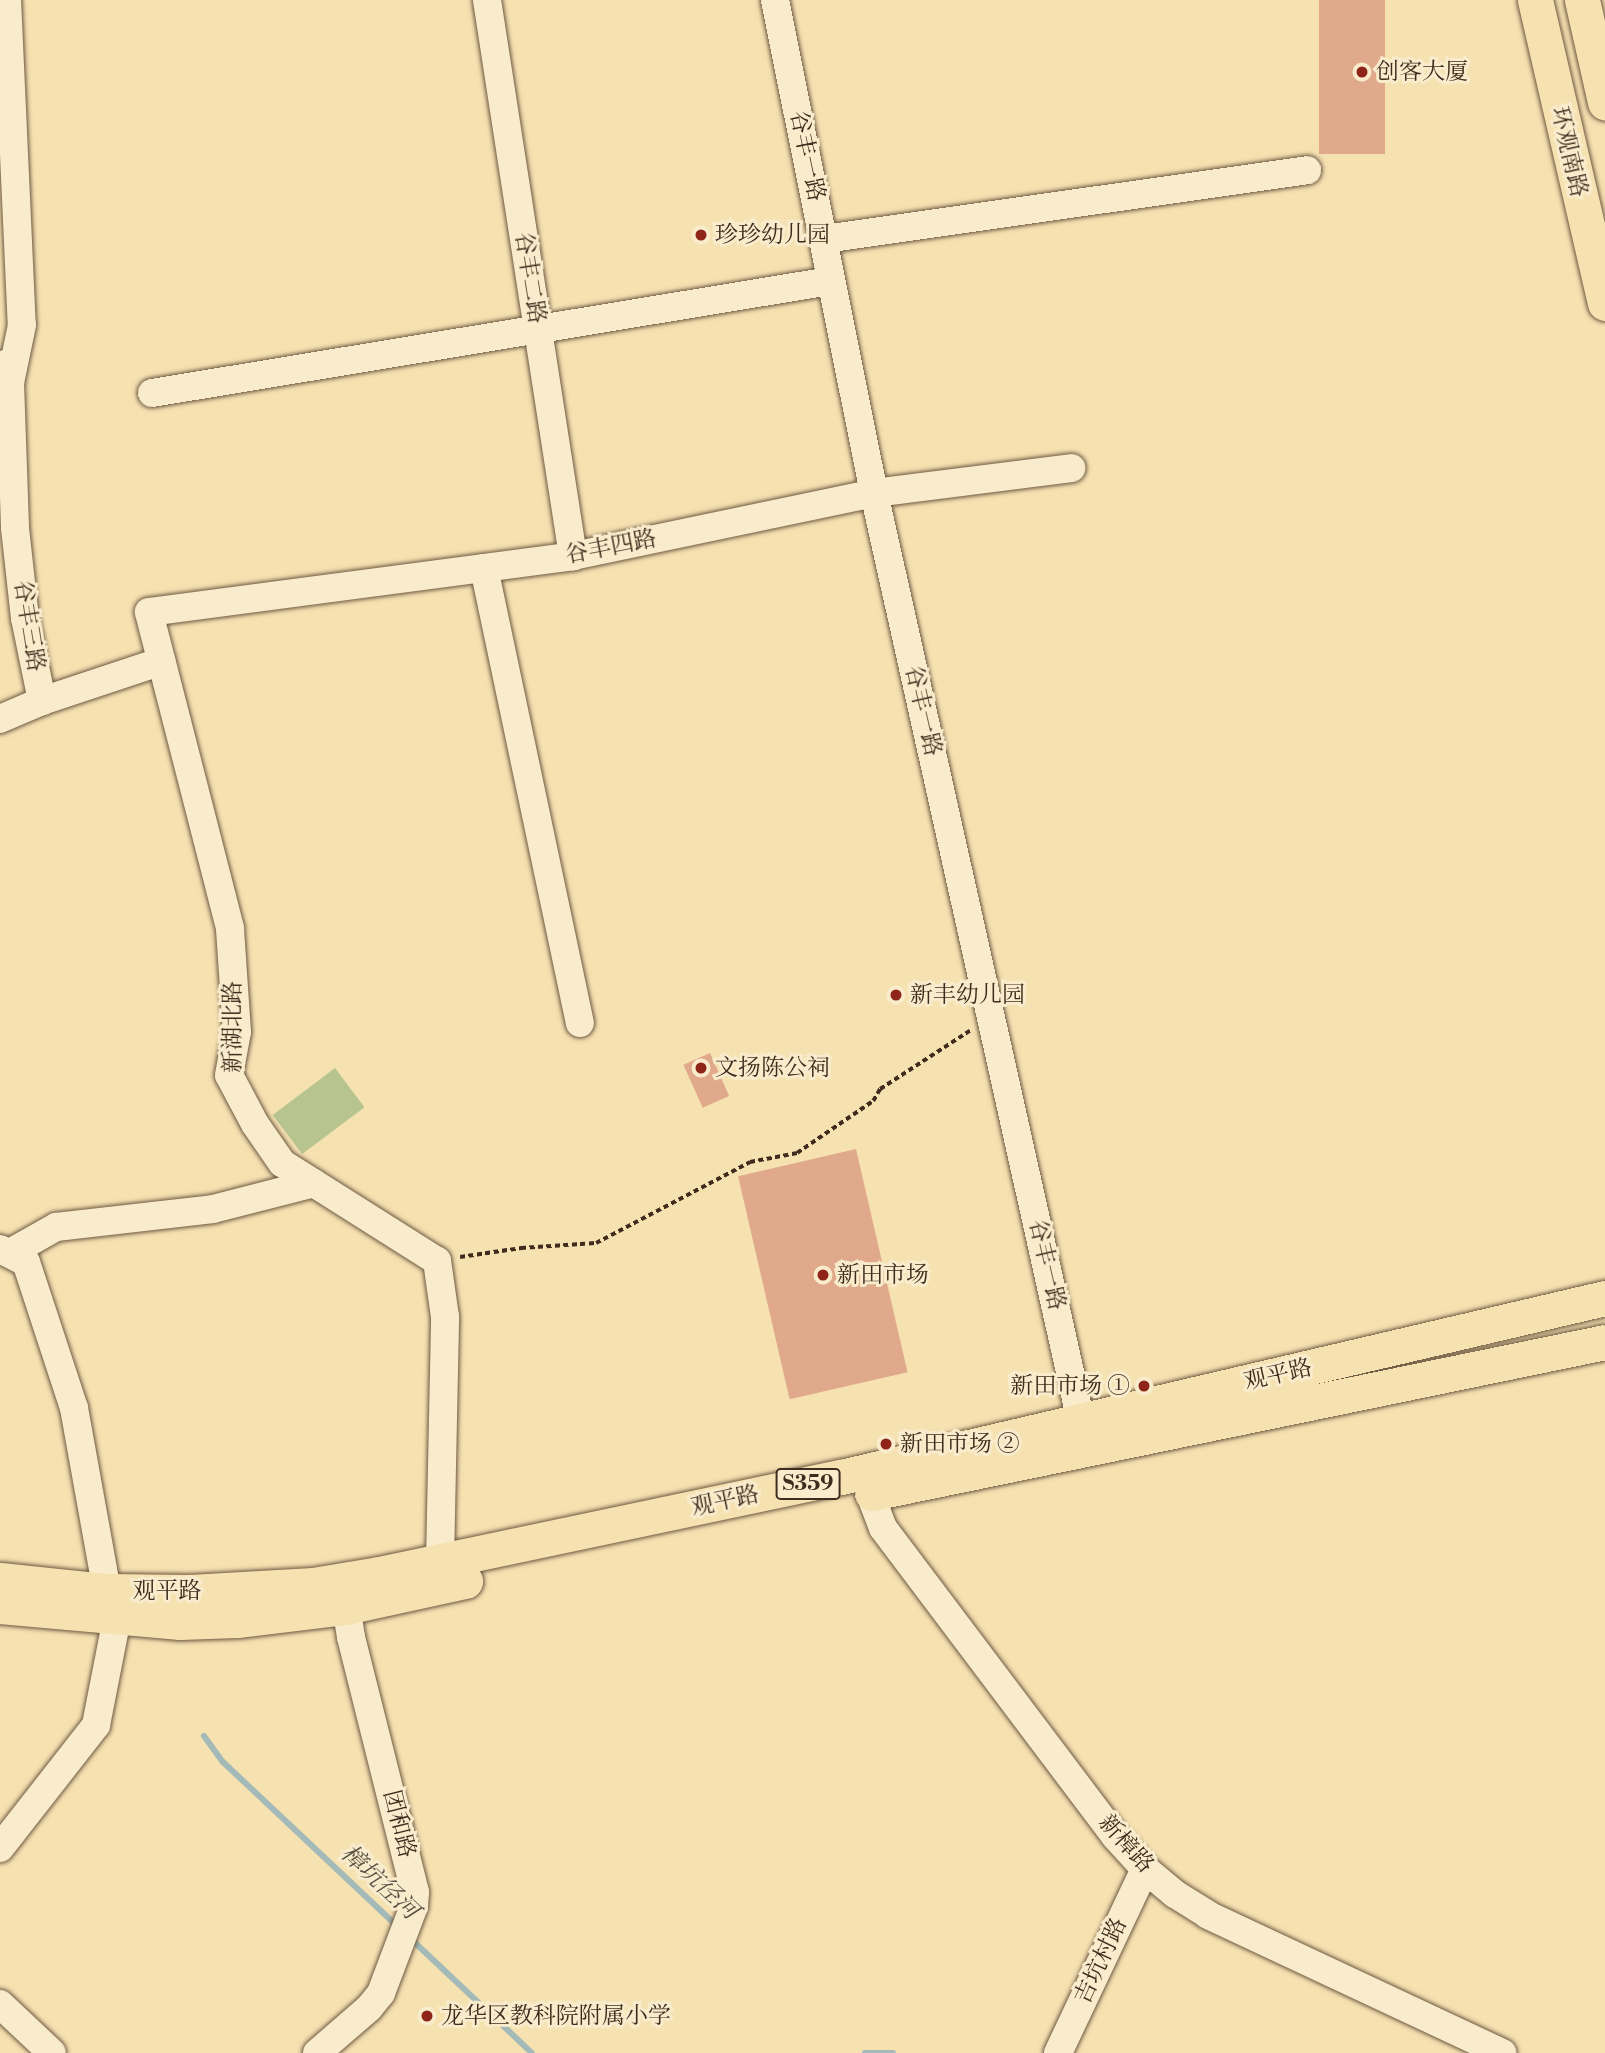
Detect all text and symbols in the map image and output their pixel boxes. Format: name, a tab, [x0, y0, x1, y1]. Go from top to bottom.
place label: 创客大厦	[1376, 58, 1468, 86]
marker: 创客大厦	[1354, 64, 1370, 80]
street label: 环观南路	[1545, 104, 1593, 200]
street label: 谷丰一路	[784, 108, 830, 204]
place label: 珍珍幼儿园	[715, 221, 830, 249]
marker: 珍珍幼儿园	[693, 227, 709, 243]
street label: 谷丰二路	[509, 230, 551, 326]
street label: 谷丰四路	[563, 525, 659, 569]
street label: 谷丰三路	[8, 578, 50, 674]
street label: 谷丰一路	[899, 663, 947, 759]
street label: 新湖北路	[219, 981, 247, 1073]
place label: 新丰幼儿园	[910, 981, 1025, 1009]
marker: 新丰幼儿园	[888, 987, 904, 1003]
place label: 文扬陈公祠	[715, 1054, 830, 1082]
marker: 文扬陈公祠	[693, 1060, 709, 1076]
street label: 谷丰一路	[1023, 1217, 1071, 1313]
place label: 新田市场	[837, 1261, 929, 1289]
marker: 新田市场	[815, 1267, 831, 1283]
street label: 观平路	[1241, 1354, 1315, 1396]
place label: 新田市场 ①	[1010, 1372, 1130, 1400]
marker: 新田市场 ①	[1136, 1378, 1152, 1394]
place label: 新田市场 ②	[900, 1430, 1020, 1458]
marker: 新田市场 ②	[878, 1436, 894, 1452]
road number: S359	[775, 1466, 841, 1502]
street label: 观平路	[688, 1480, 762, 1522]
street label: 观平路	[133, 1577, 201, 1605]
street label: 团和路	[377, 1787, 421, 1861]
street label: 新樟路	[1093, 1809, 1159, 1879]
water label: 樟坑径河	[334, 1840, 424, 1926]
street label: 吉坑村路	[1069, 1913, 1133, 2009]
place label: 龙华区教科院附属小学	[441, 2002, 671, 2030]
marker: 龙华区教科院附属小学	[419, 2008, 435, 2024]

